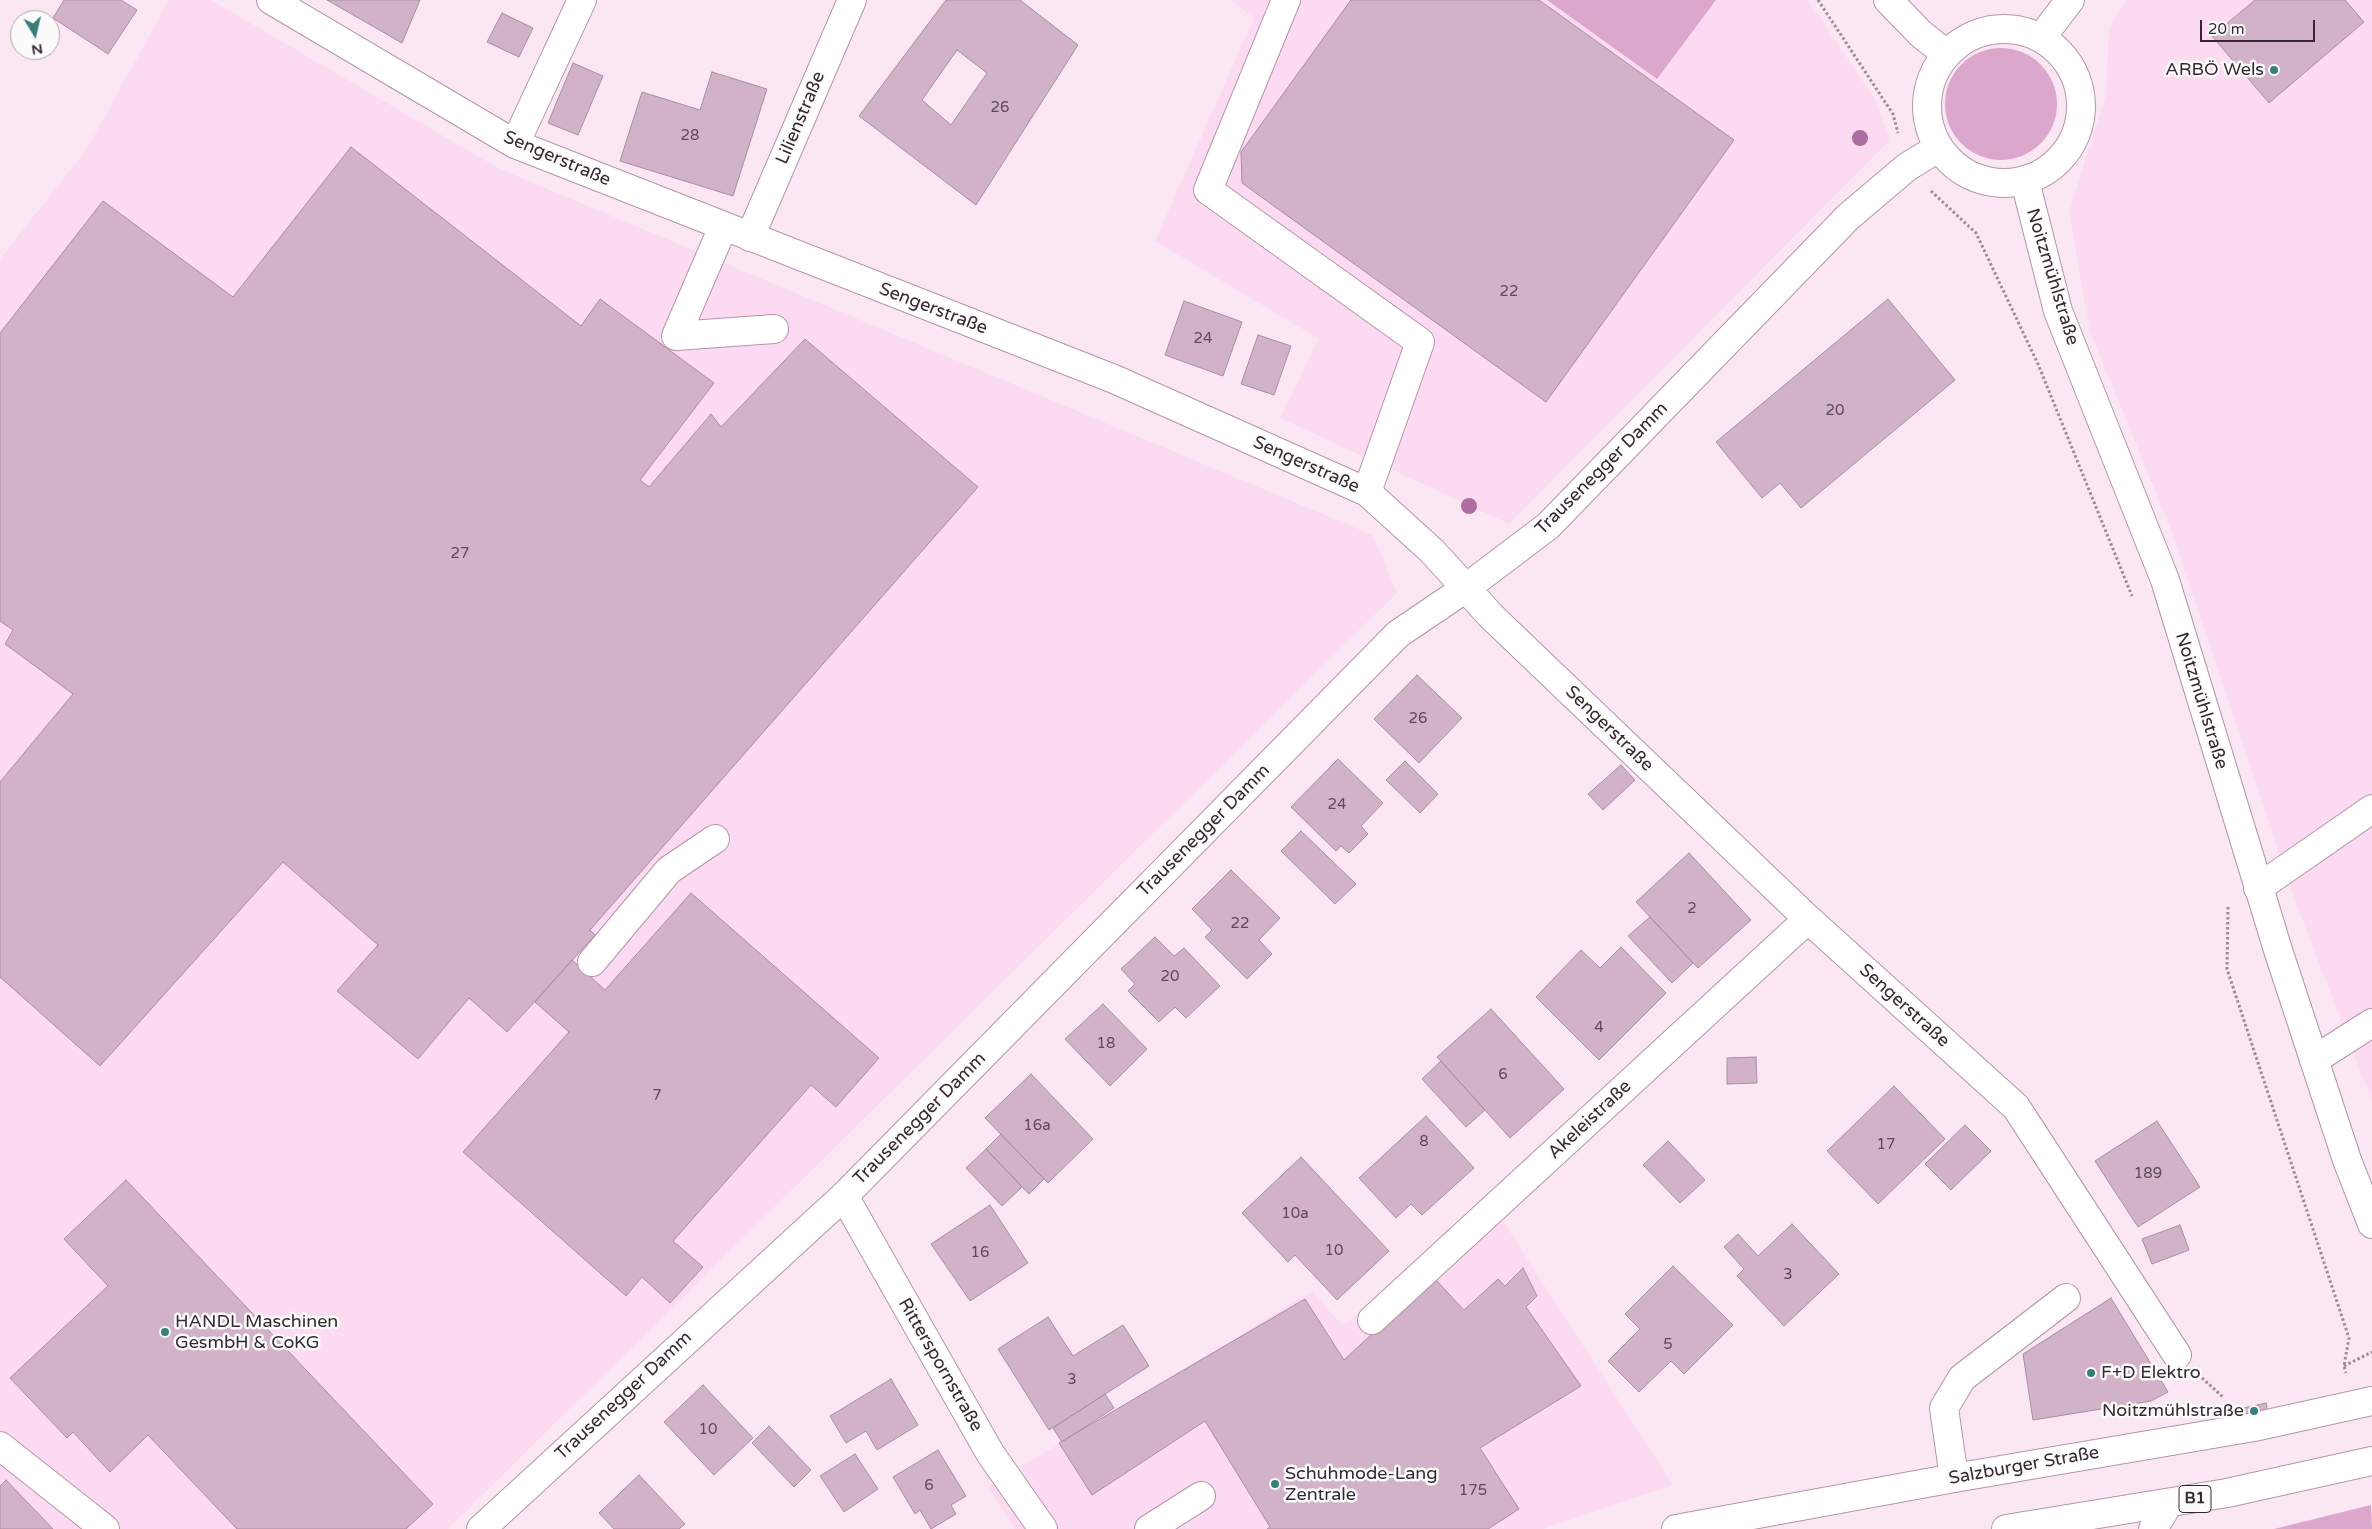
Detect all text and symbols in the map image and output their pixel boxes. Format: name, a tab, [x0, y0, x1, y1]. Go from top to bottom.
north arrow	[10, 10, 60, 60]
scale bar	[2202, 10, 2317, 42]
text: 20 m	[2208, 20, 2245, 38]
text: N	[30, 40, 44, 59]
place label: ARBÖ Wels	[2165, 59, 2264, 81]
marker: ARBÖ Wels	[2268, 64, 2280, 76]
street label: Lilienstraße	[772, 68, 830, 168]
house number: 26	[991, 99, 1009, 117]
street label: Sengerstraße	[500, 127, 614, 191]
house number: 28	[681, 127, 699, 145]
street label: Noitzmühlstraße	[2021, 206, 2083, 348]
street label: Sengerstraße	[876, 278, 990, 340]
house number: 22	[1500, 283, 1518, 301]
house number: 24	[1194, 330, 1212, 348]
street label: Trausenegger Damm	[1531, 398, 1673, 540]
house number: 20	[1826, 402, 1844, 420]
street label: Sengerstraße	[1249, 432, 1363, 498]
house number: 27	[451, 545, 469, 563]
street label: Noitzmühlstraße	[2170, 630, 2232, 772]
street label: Sengerstraße	[1560, 682, 1658, 776]
house number: 26	[1409, 710, 1427, 728]
street label: Trausenegger Damm	[1133, 760, 1275, 902]
house number: 24	[1328, 796, 1346, 814]
house number: 2	[1687, 900, 1697, 918]
house number: 22	[1231, 915, 1249, 933]
street label: Sengerstraße	[1854, 960, 1954, 1052]
house number: 20	[1161, 968, 1179, 986]
house number: 4	[1594, 1019, 1604, 1037]
house number: 18	[1097, 1035, 1115, 1053]
street label: Trausenegger Damm	[849, 1048, 991, 1190]
house number: 6	[1498, 1066, 1508, 1084]
street label: Akeleistraße	[1544, 1076, 1636, 1164]
house number: 7	[652, 1087, 662, 1105]
house number: 16a	[1023, 1117, 1051, 1135]
house number: 8	[1419, 1133, 1429, 1151]
house number: 17	[1877, 1136, 1895, 1154]
house number: 189	[2134, 1165, 2162, 1183]
house number: 10a	[1281, 1205, 1309, 1223]
house number: 10	[1325, 1242, 1343, 1260]
house number: 16	[971, 1244, 989, 1262]
house number: 3	[1783, 1266, 1793, 1284]
street label: Ritterspornstraße	[893, 1294, 987, 1436]
place label: HANDL Maschinen GesmbH & CoKG	[175, 1311, 338, 1354]
marker: HANDL Maschinen GesmbH & CoKG	[159, 1326, 171, 1338]
street label: Trausenegger Damm	[551, 1327, 697, 1465]
house number: 5	[1663, 1336, 1673, 1354]
place label: F+D Elektro	[2101, 1362, 2201, 1384]
marker: F+D Elektro	[2085, 1367, 2097, 1379]
house number: 3	[1067, 1371, 1077, 1389]
place label: Noitzmühlstraße	[2102, 1400, 2244, 1422]
marker: Noitzmühlstraße	[2248, 1405, 2260, 1417]
house number: 10	[699, 1421, 717, 1439]
street label: Salzburger Straße	[1947, 1442, 2101, 1490]
place label: Schuhmode-Lang Zentrale	[1285, 1463, 1438, 1506]
house number: 6	[924, 1477, 934, 1495]
marker: Schuhmode-Lang Zentrale	[1269, 1478, 1281, 1490]
house number: 175	[1459, 1482, 1487, 1500]
road number: B1	[2179, 1486, 2211, 1512]

